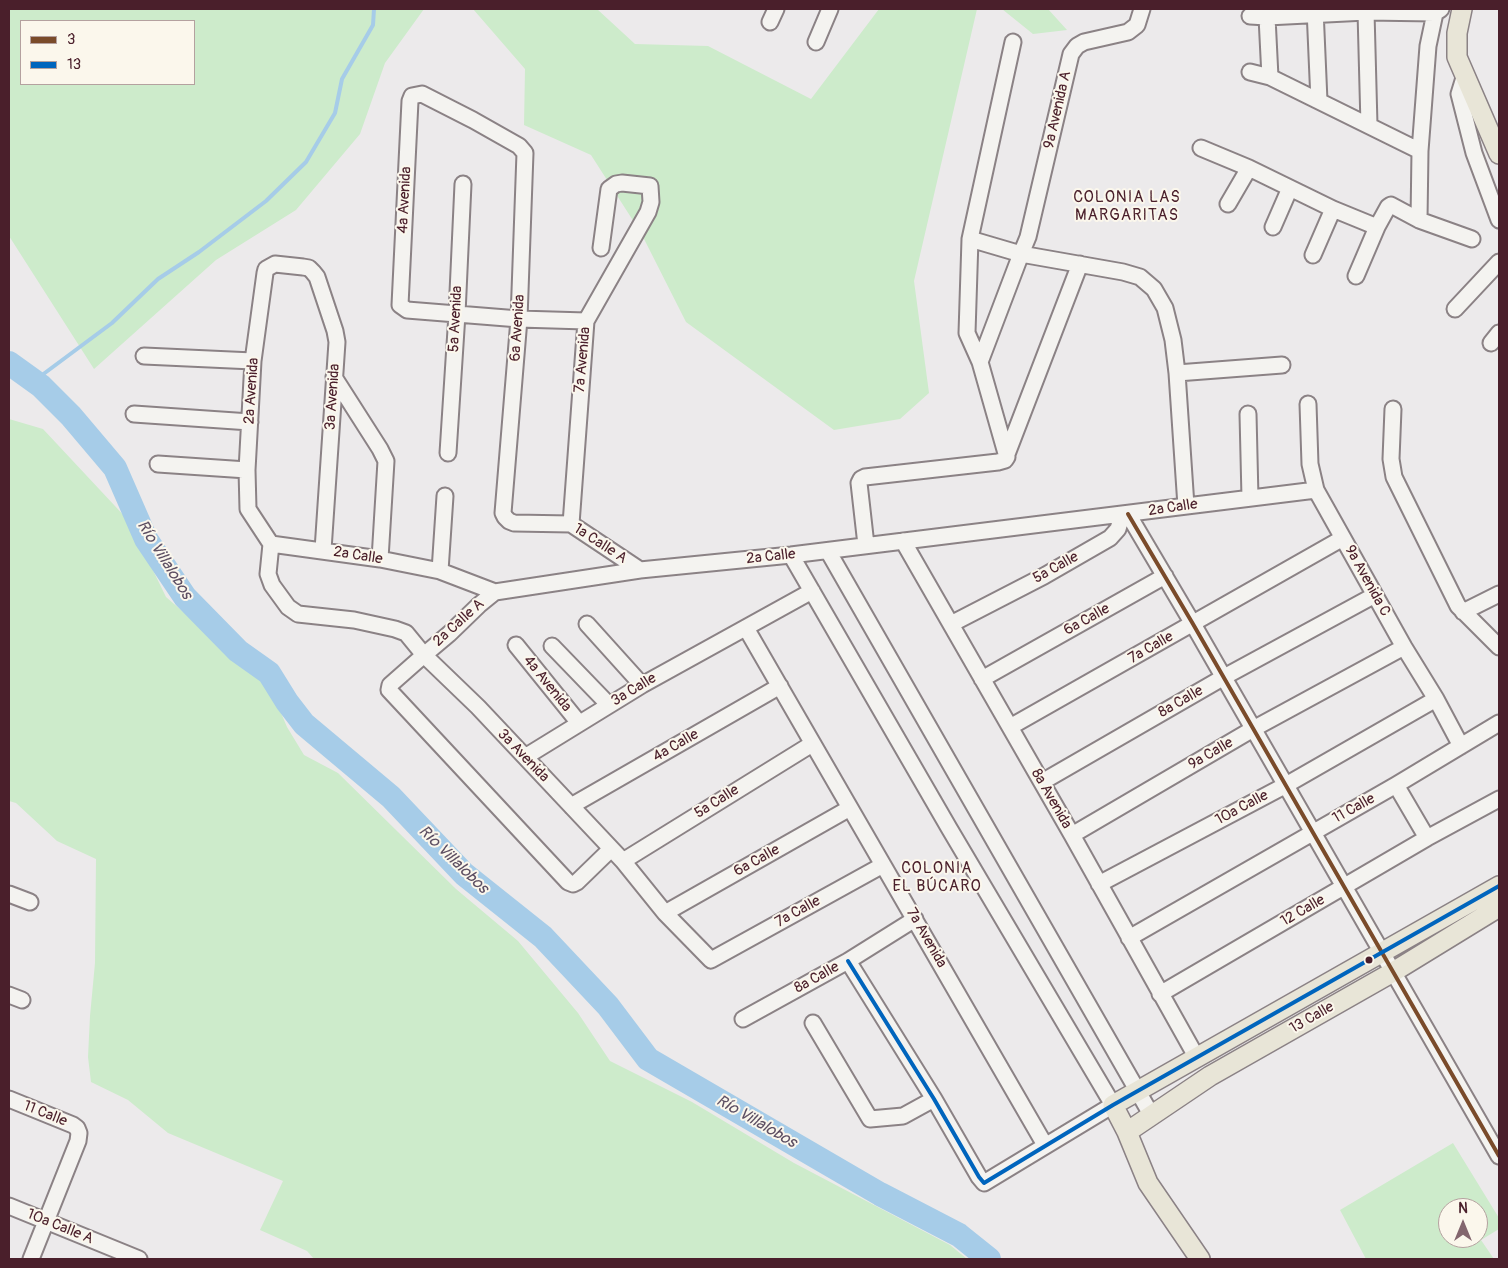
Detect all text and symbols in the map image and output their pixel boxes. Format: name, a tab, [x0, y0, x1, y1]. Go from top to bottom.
legend	[20, 20, 195, 85]
text: 3	[67, 30, 75, 49]
text: 13	[67, 55, 81, 74]
street label: 9a Avenida A	[1040, 69, 1076, 151]
street label: 4a Avenida	[394, 166, 416, 234]
district label: COLONIA LAS MARGARITAS	[1072, 188, 1182, 226]
street label: 5a Avenida	[445, 285, 467, 353]
street label: 6a Avenida	[507, 294, 529, 362]
street label: 7a Avenida	[571, 326, 595, 394]
street label: 2a Avenida	[241, 357, 263, 425]
street label: 3a Avenida	[322, 363, 344, 431]
street label: 2a Calle	[1147, 496, 1199, 520]
water label: Río Villalobos	[132, 517, 196, 603]
street label: 1a Calle A	[570, 520, 630, 568]
street label: 9a Avenida C	[1340, 542, 1394, 620]
street label: 2a Calle	[332, 543, 384, 569]
street label: 2a Calle	[746, 545, 796, 569]
street label: 5a Calle	[1030, 548, 1082, 588]
street label: 2a Calle A	[430, 595, 488, 651]
street label: 6a Calle	[1061, 600, 1113, 640]
street label: 7a Calle	[1125, 628, 1177, 668]
street label: 4a Avenida	[519, 652, 575, 716]
street label: 3a Calle	[608, 670, 660, 710]
street label: 8a Calle	[1155, 682, 1207, 722]
street label: 3a Avenida	[493, 726, 553, 786]
street label: 4a Calle	[650, 726, 702, 766]
street label: 9a Calle	[1185, 734, 1237, 774]
street label: 8a Avenida	[1027, 766, 1075, 832]
street label: 5a Calle	[691, 781, 743, 823]
street label: 10a Calle	[1213, 787, 1271, 829]
street label: 11 Calle	[1330, 790, 1378, 828]
water label: Río Villalobos	[414, 822, 492, 898]
street label: 6a Calle	[731, 841, 783, 881]
district label: COLONIA EL BÚCARO	[891, 859, 983, 897]
street label: 12 Calle	[1278, 891, 1328, 931]
street label: 7a Calle	[772, 892, 824, 932]
street label: 7a Avenida	[902, 905, 950, 971]
unlabelled marker	[1364, 955, 1374, 965]
street label: 8a Calle	[791, 958, 843, 998]
street label: 13 Calle	[1287, 998, 1337, 1038]
water label: Río Villalobos	[713, 1091, 799, 1153]
street label: 11 Calle	[20, 1097, 70, 1131]
north arrow	[1438, 1198, 1488, 1248]
text: N	[1458, 1200, 1468, 1217]
street label: 10a Calle A	[24, 1206, 96, 1248]

